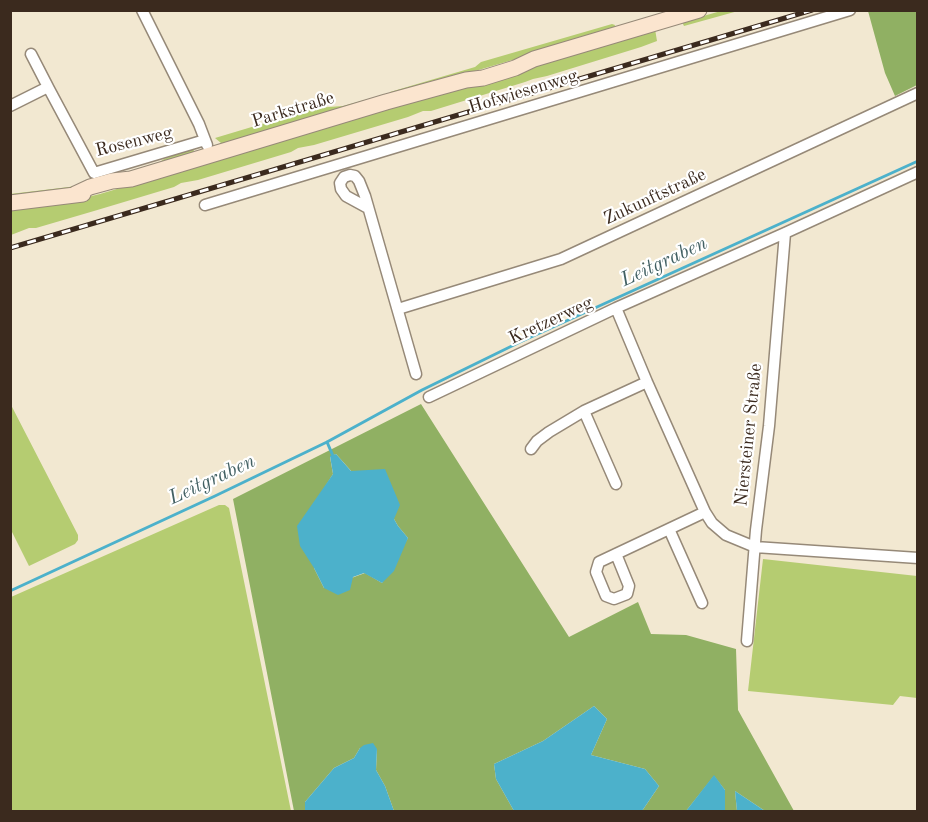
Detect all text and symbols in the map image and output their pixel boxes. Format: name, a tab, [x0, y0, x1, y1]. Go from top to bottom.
street label: Hofwiesenweg	[466, 65, 580, 119]
street label: Parkstraße	[249, 87, 337, 133]
street label: Rosenweg	[93, 122, 175, 162]
street label: Zukunftstraße	[600, 164, 710, 230]
water label: Leitgraben	[617, 231, 711, 293]
street label: Kretzerweg	[506, 292, 596, 350]
street label: Niersteiner Straße	[731, 362, 767, 508]
water label: Leitgraben	[165, 449, 259, 511]

